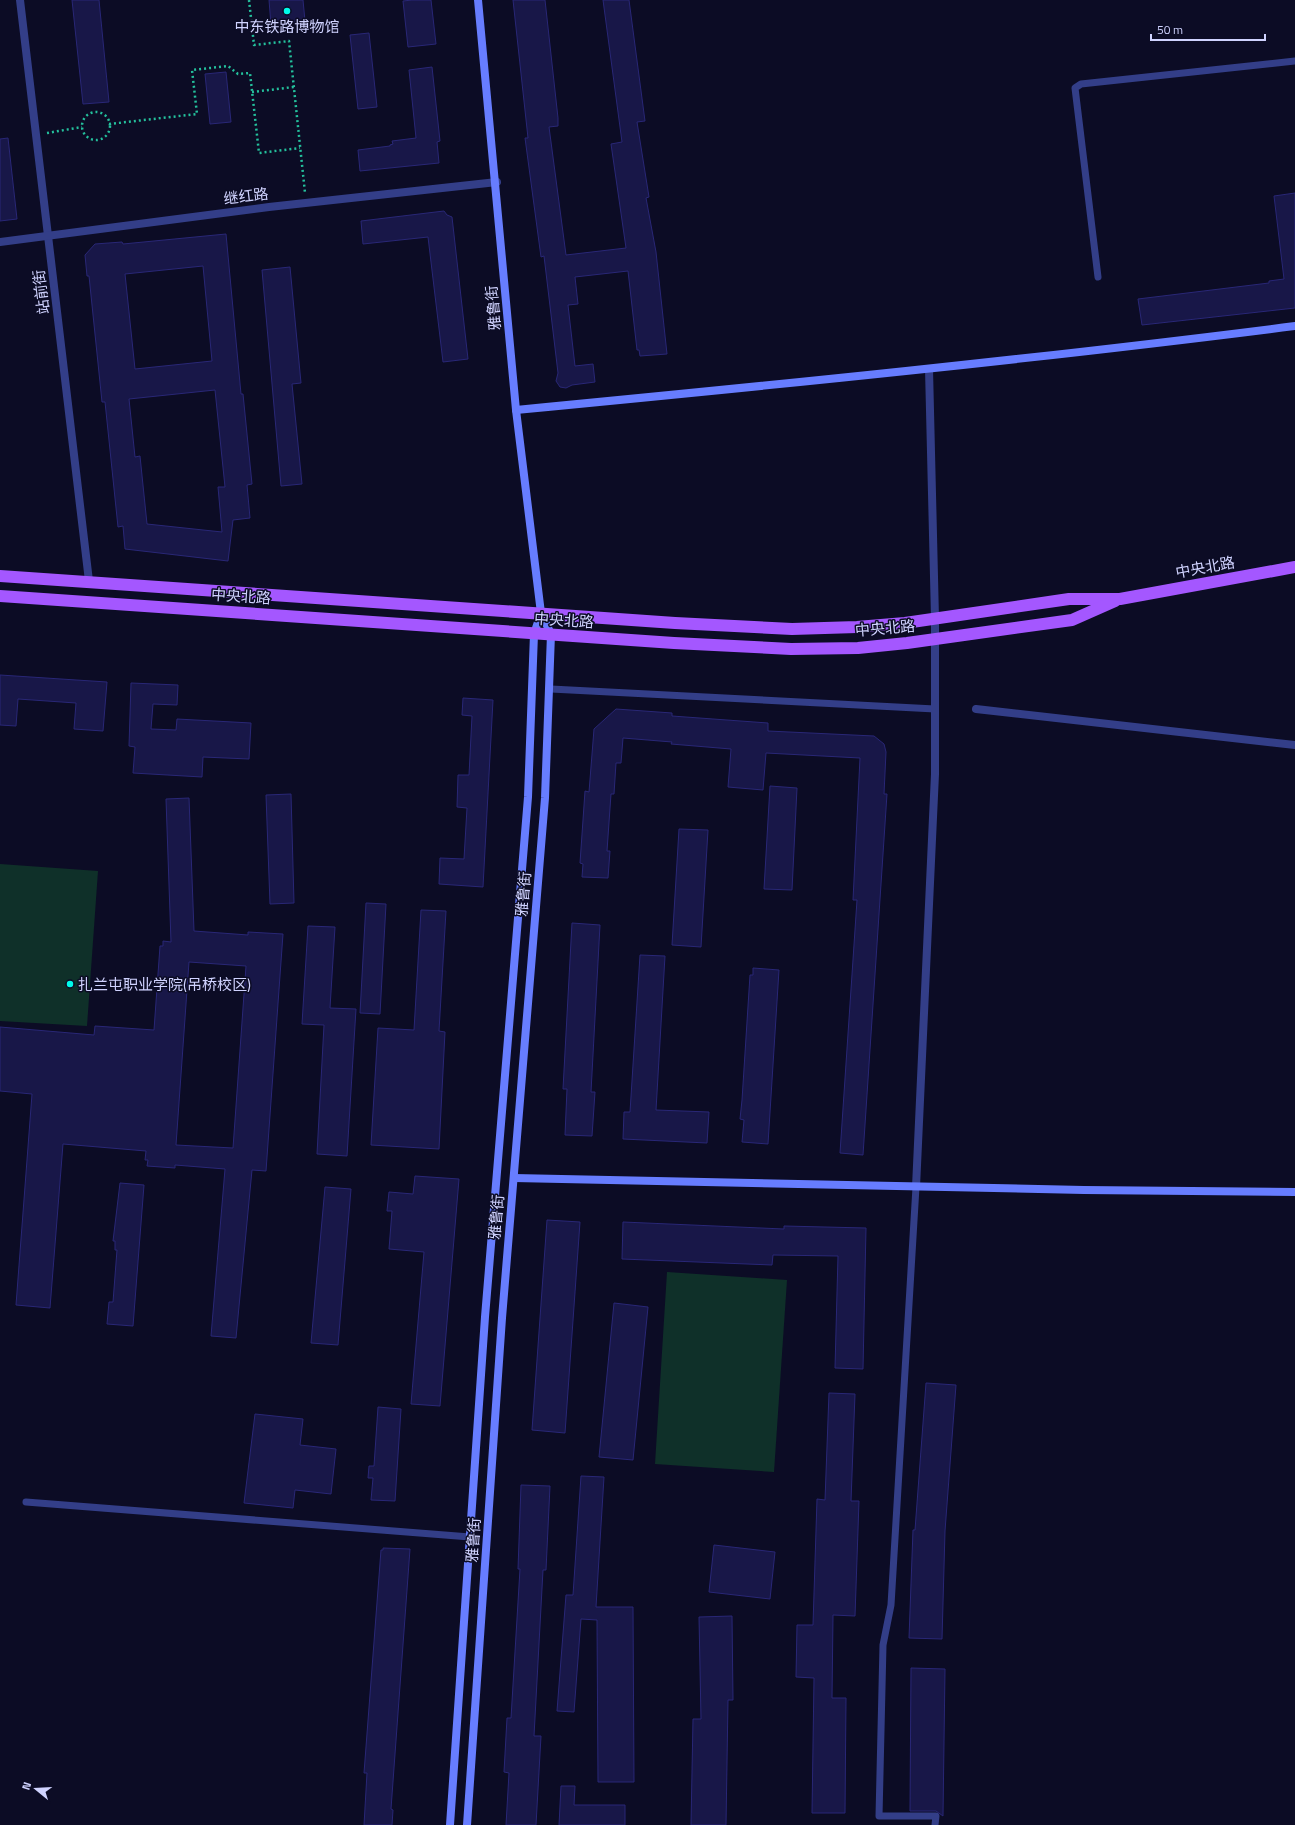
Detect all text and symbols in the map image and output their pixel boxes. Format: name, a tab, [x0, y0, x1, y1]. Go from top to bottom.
marker: 中东铁路博物馆	[282, 6, 292, 16]
place label: 中东铁路博物馆	[234, 15, 340, 38]
scale bar	[1151, 16, 1265, 42]
text: 50 m	[1157, 20, 1183, 39]
street label: 继红路	[222, 182, 270, 210]
street label: 站前街	[27, 268, 55, 316]
street label: 雅鲁街	[480, 285, 506, 331]
street label: 中央北路	[1173, 550, 1237, 584]
street label: 中央北路	[210, 582, 272, 610]
street label: 中央北路	[533, 606, 595, 634]
street label: 中央北路	[854, 614, 916, 642]
street label: 雅鲁街	[510, 871, 536, 917]
place label: 扎兰屯职业学院(吊桥校区)	[78, 973, 251, 996]
marker: 扎兰屯职业学院(吊桥校区)	[65, 979, 75, 989]
street label: 雅鲁街	[483, 1194, 509, 1240]
street label: 雅鲁街	[460, 1517, 486, 1563]
north arrow	[16, 1769, 56, 1809]
text: N	[18, 1780, 35, 1792]

